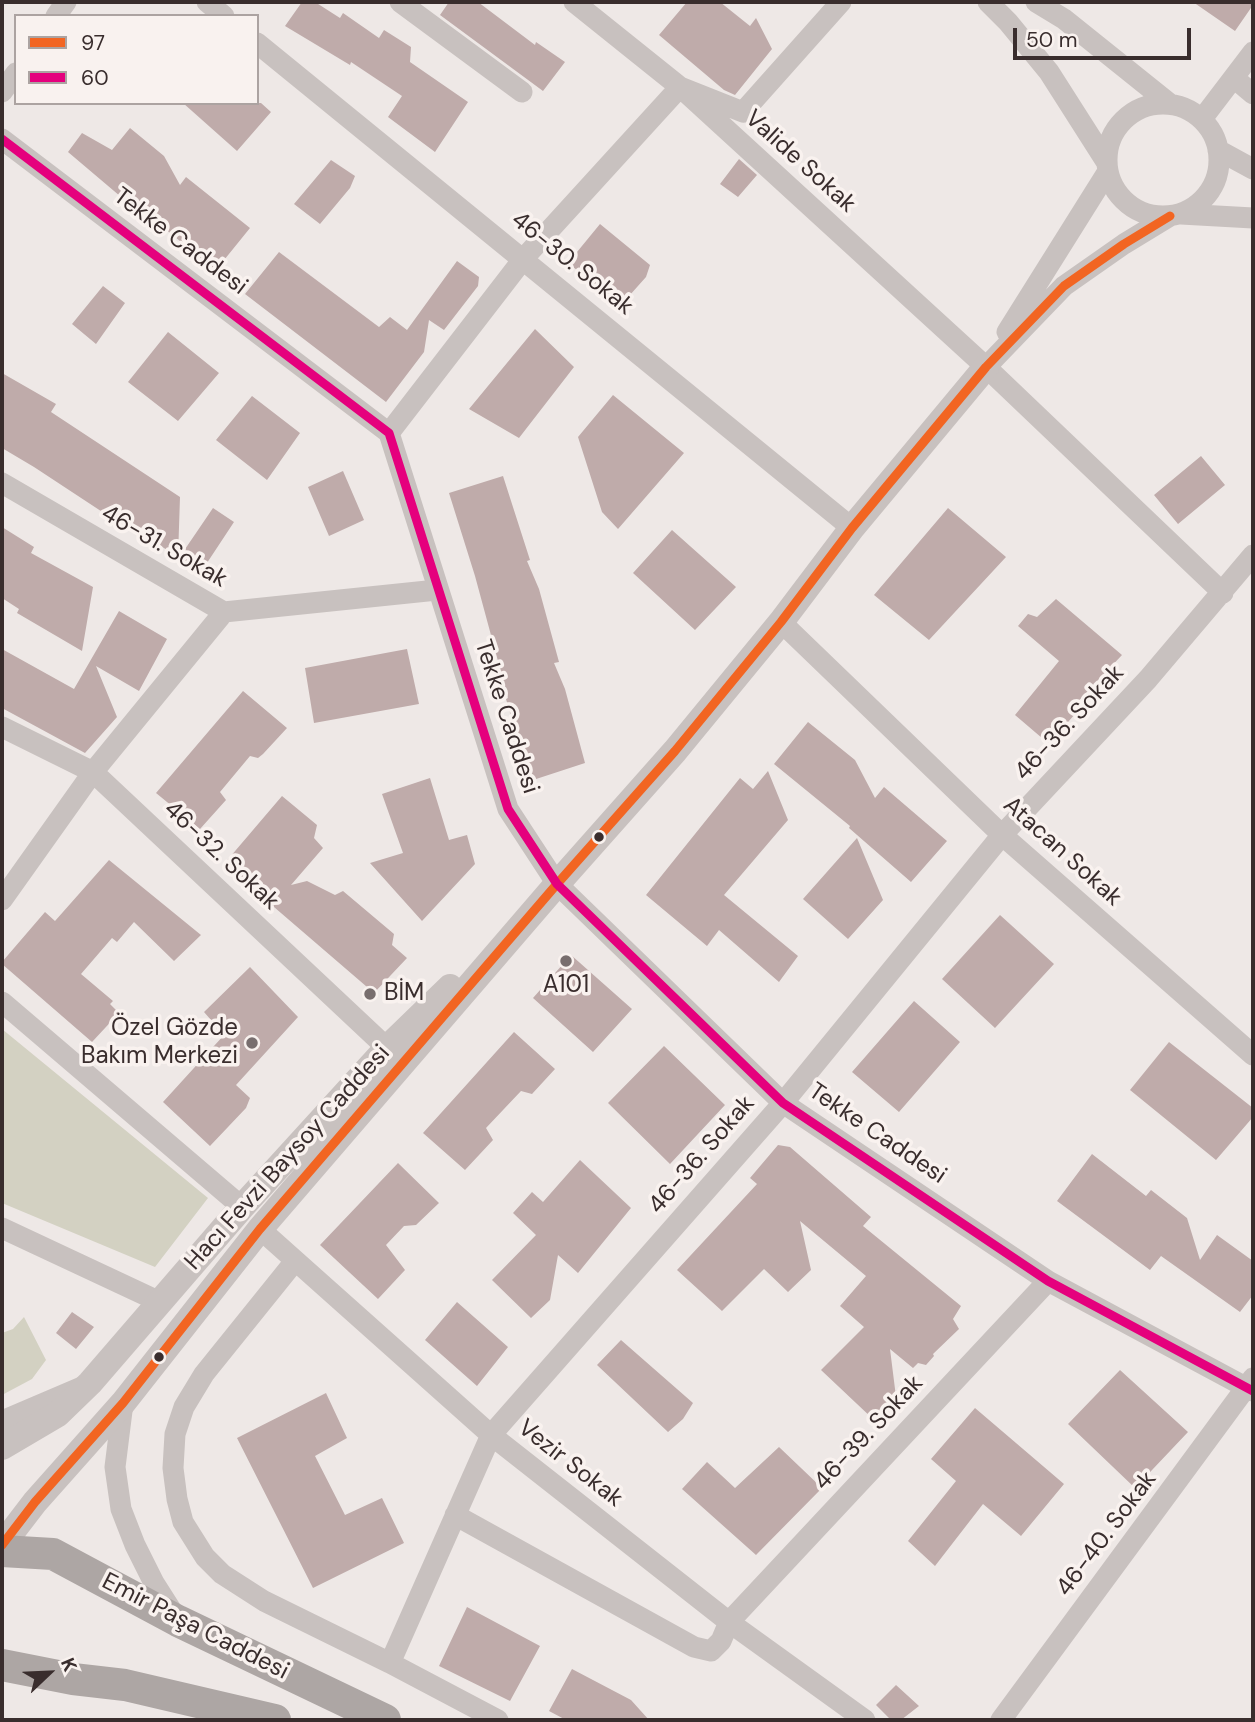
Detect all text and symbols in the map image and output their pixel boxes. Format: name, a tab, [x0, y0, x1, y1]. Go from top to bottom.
legend	[14, 14, 259, 105]
scale bar	[1017, 14, 1196, 58]
text: 50 m	[1026, 26, 1077, 54]
text: 97	[81, 29, 105, 57]
text: 60	[81, 64, 109, 92]
street label: Valide Sokak	[739, 105, 861, 219]
street label: Tekke Caddesi	[107, 182, 253, 302]
street label: 46-30. Sokak	[505, 206, 639, 322]
street label: 46-31. Sokak	[96, 499, 232, 595]
street label: Tekke Caddesi	[468, 636, 544, 798]
street label: 46-36. Sokak	[1009, 659, 1131, 787]
street label: Atacan Sokak	[997, 791, 1127, 913]
street label: 46-32. Sokak	[157, 795, 285, 917]
unlabelled marker	[592, 830, 606, 844]
marker: A101	[558, 953, 574, 969]
place label: A101	[543, 972, 589, 1000]
place label: BİM	[384, 980, 424, 1008]
marker: BİM	[362, 986, 378, 1002]
place label: Özel Gözde Bakım Merkezi	[81, 1015, 238, 1071]
marker: Özel Gözde Bakım Merkezi	[244, 1035, 260, 1051]
street label: Hacı Fevzi Baysoy Caddesi	[179, 1040, 397, 1276]
street label: Tekke Caddesi	[803, 1077, 951, 1191]
street label: 46-36. Sokak	[643, 1090, 761, 1220]
unlabelled marker	[152, 1350, 166, 1364]
street label: 46-39. Sokak	[808, 1369, 930, 1497]
street label: Vezir Sokak	[512, 1414, 628, 1514]
street label: 46-40. Sokak	[1051, 1466, 1163, 1602]
street label: Emir Paşa Caddesi	[97, 1567, 293, 1687]
north arrow	[14, 1638, 84, 1708]
text: K	[55, 1654, 83, 1675]

